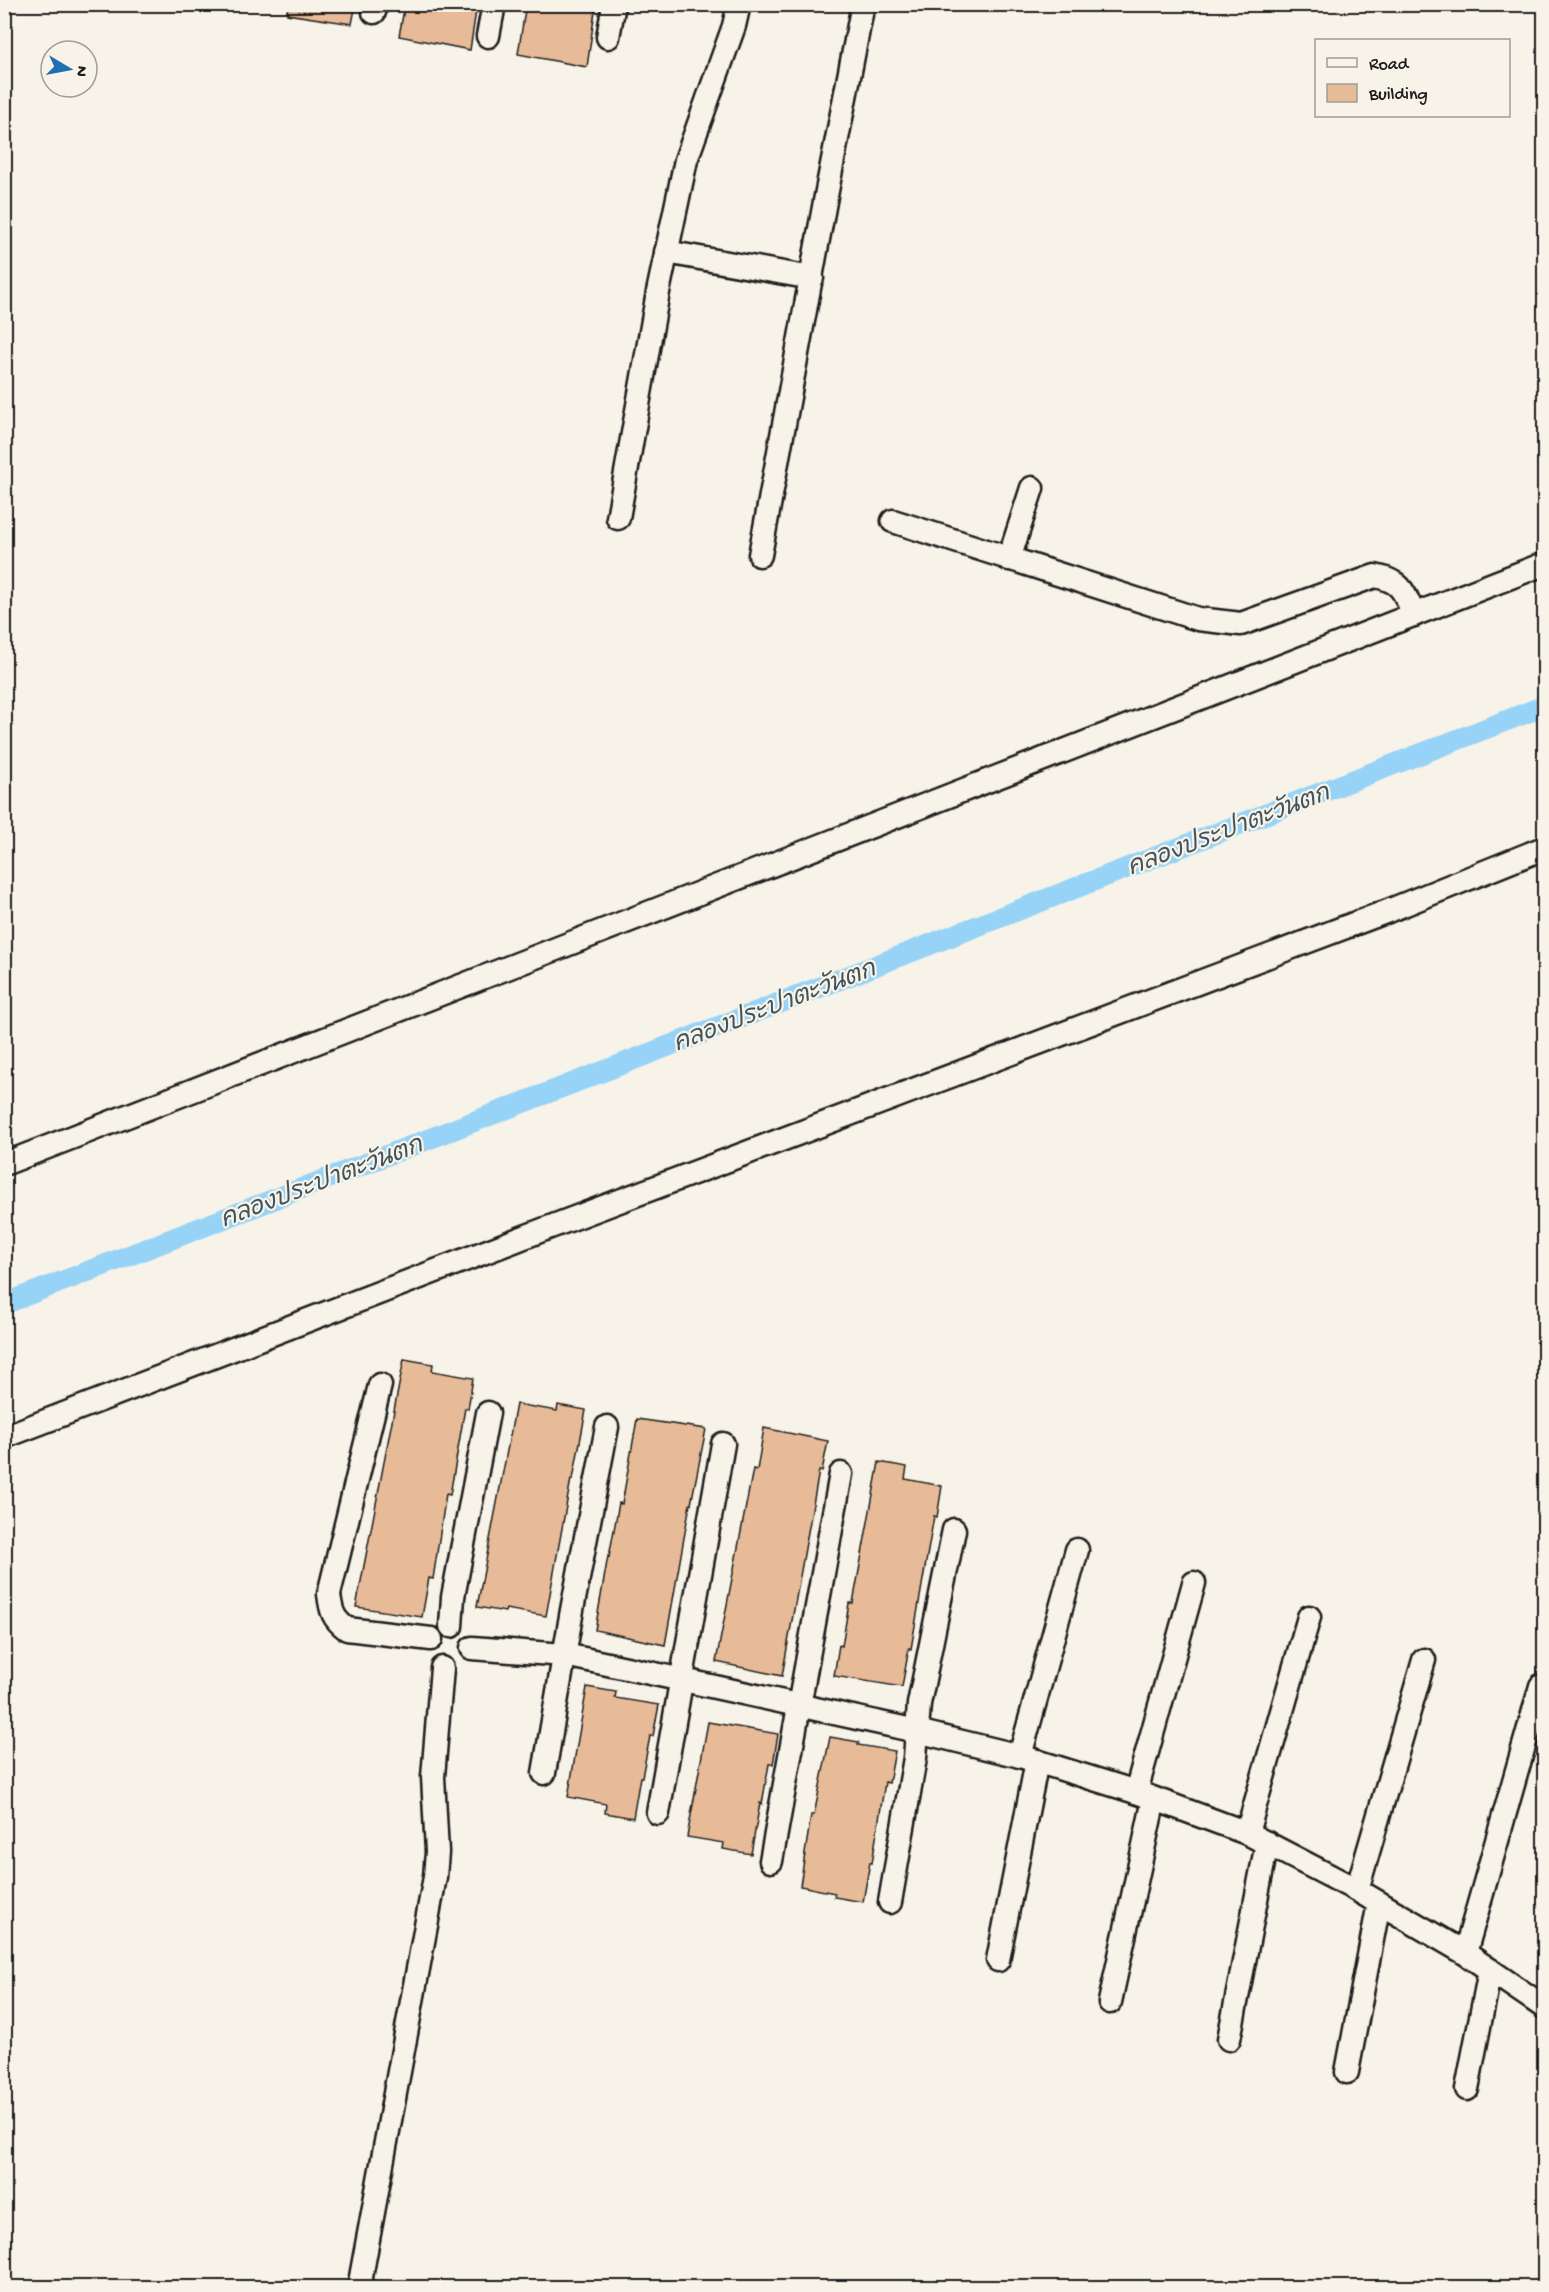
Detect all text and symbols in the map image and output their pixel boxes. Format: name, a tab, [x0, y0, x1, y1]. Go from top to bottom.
north arrow	[39, 39, 99, 99]
legend	[1315, 39, 1510, 117]
text: Road	[1369, 55, 1410, 76]
text: N	[70, 64, 91, 78]
text: Building	[1368, 85, 1428, 106]
water label: คลองประปาตะวันตก	[1123, 777, 1336, 884]
water label: คลองประปาตะวันตก	[669, 953, 882, 1060]
water label: คลองประปาตะวันตก	[216, 1129, 429, 1236]

